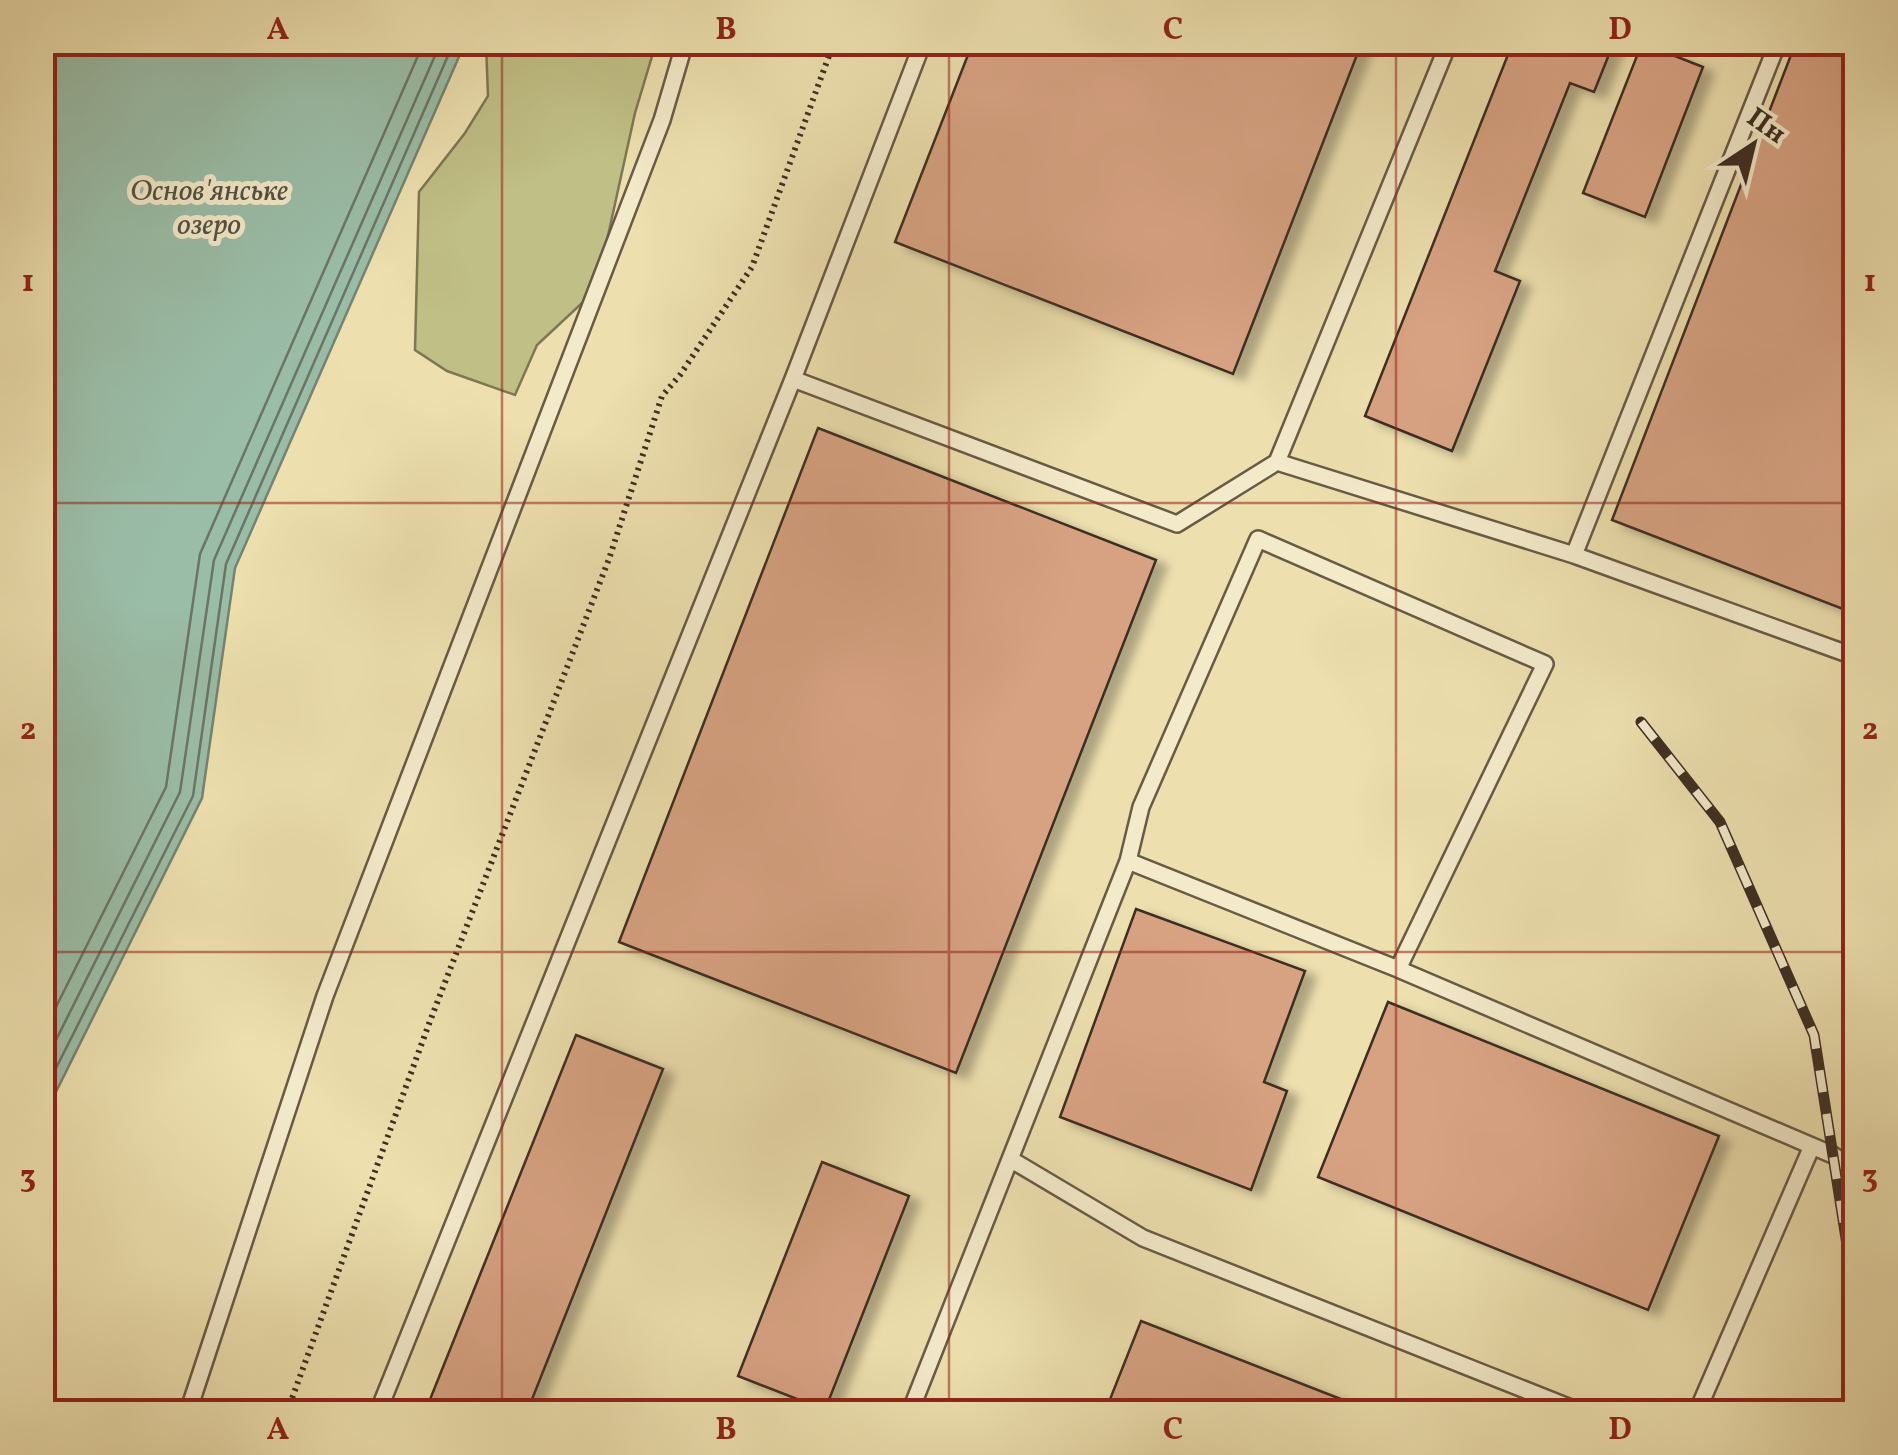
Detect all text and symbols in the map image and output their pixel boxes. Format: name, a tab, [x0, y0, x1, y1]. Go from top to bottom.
text: A	[267, 9, 290, 53]
text: B	[715, 9, 737, 53]
text: C	[1163, 9, 1183, 53]
text: D	[1608, 9, 1632, 53]
north arrow	[1703, 95, 1803, 195]
text: Пн	[1738, 99, 1793, 154]
water label: Основ'янське озеро	[130, 171, 288, 247]
text: 1	[22, 261, 34, 305]
text: 1	[1864, 261, 1876, 305]
text: 2	[20, 709, 36, 753]
text: 2	[1862, 709, 1878, 753]
text: 3	[20, 1157, 36, 1201]
text: 3	[1862, 1157, 1878, 1201]
text: A	[267, 1409, 290, 1453]
text: B	[715, 1409, 737, 1453]
text: C	[1163, 1409, 1183, 1453]
text: D	[1608, 1409, 1632, 1453]

